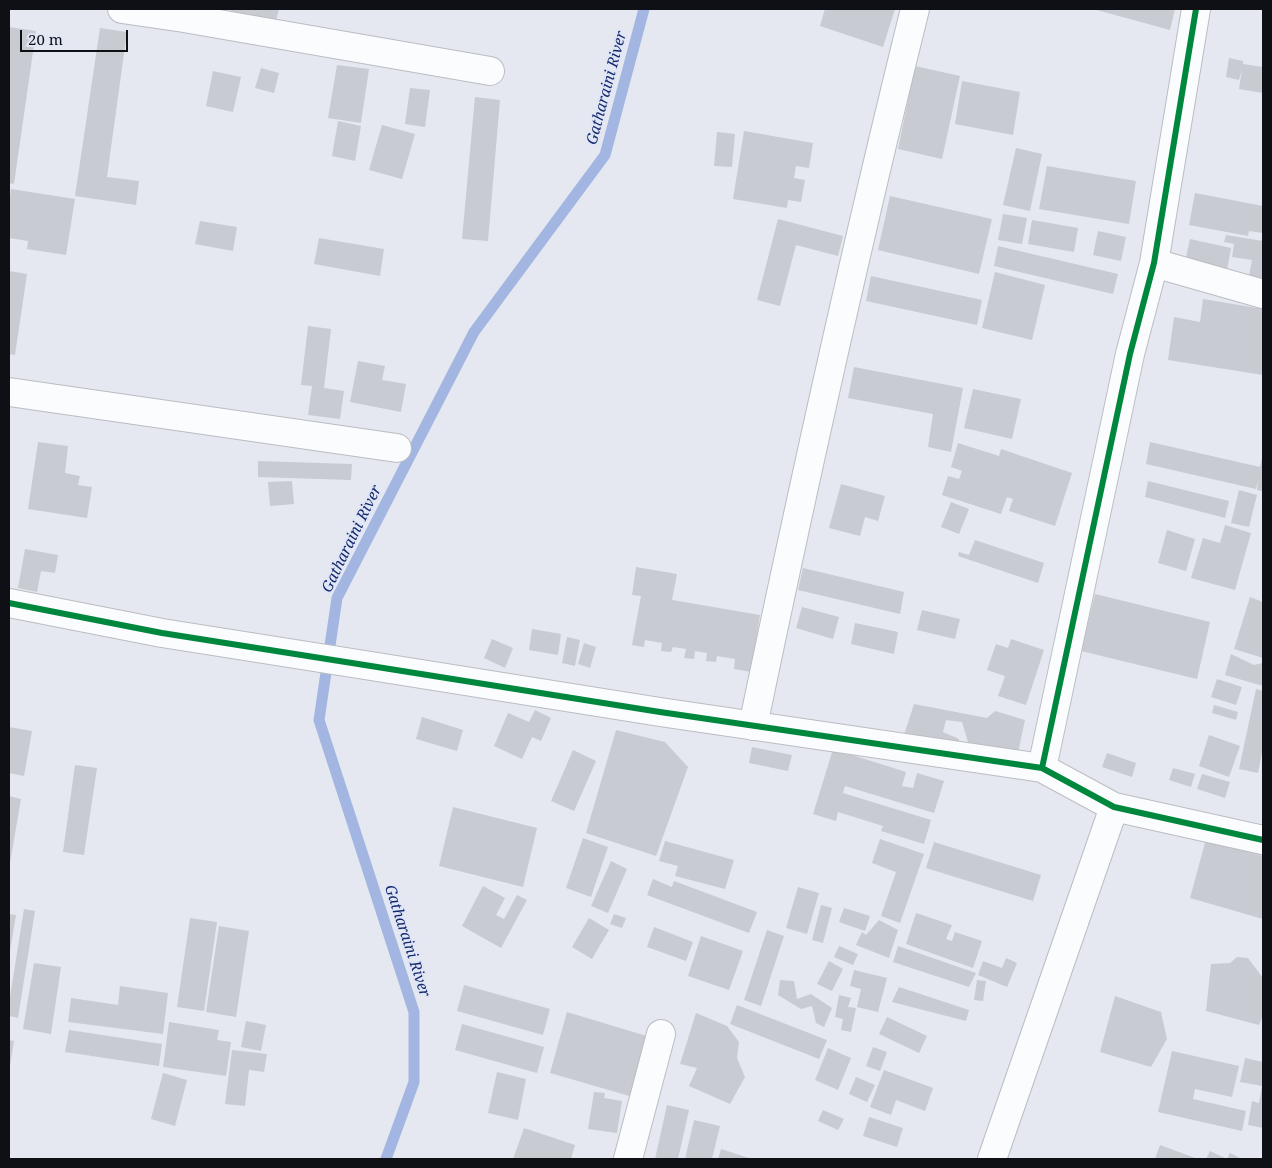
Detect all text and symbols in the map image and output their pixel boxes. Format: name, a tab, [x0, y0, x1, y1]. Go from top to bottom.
scale bar	[22, 20, 130, 52]
text: 20 m	[28, 29, 63, 49]
water label: Gatharaini River	[583, 29, 631, 147]
water label: Gatharaini River	[318, 482, 386, 596]
water label: Gatharaini River	[380, 883, 434, 999]

